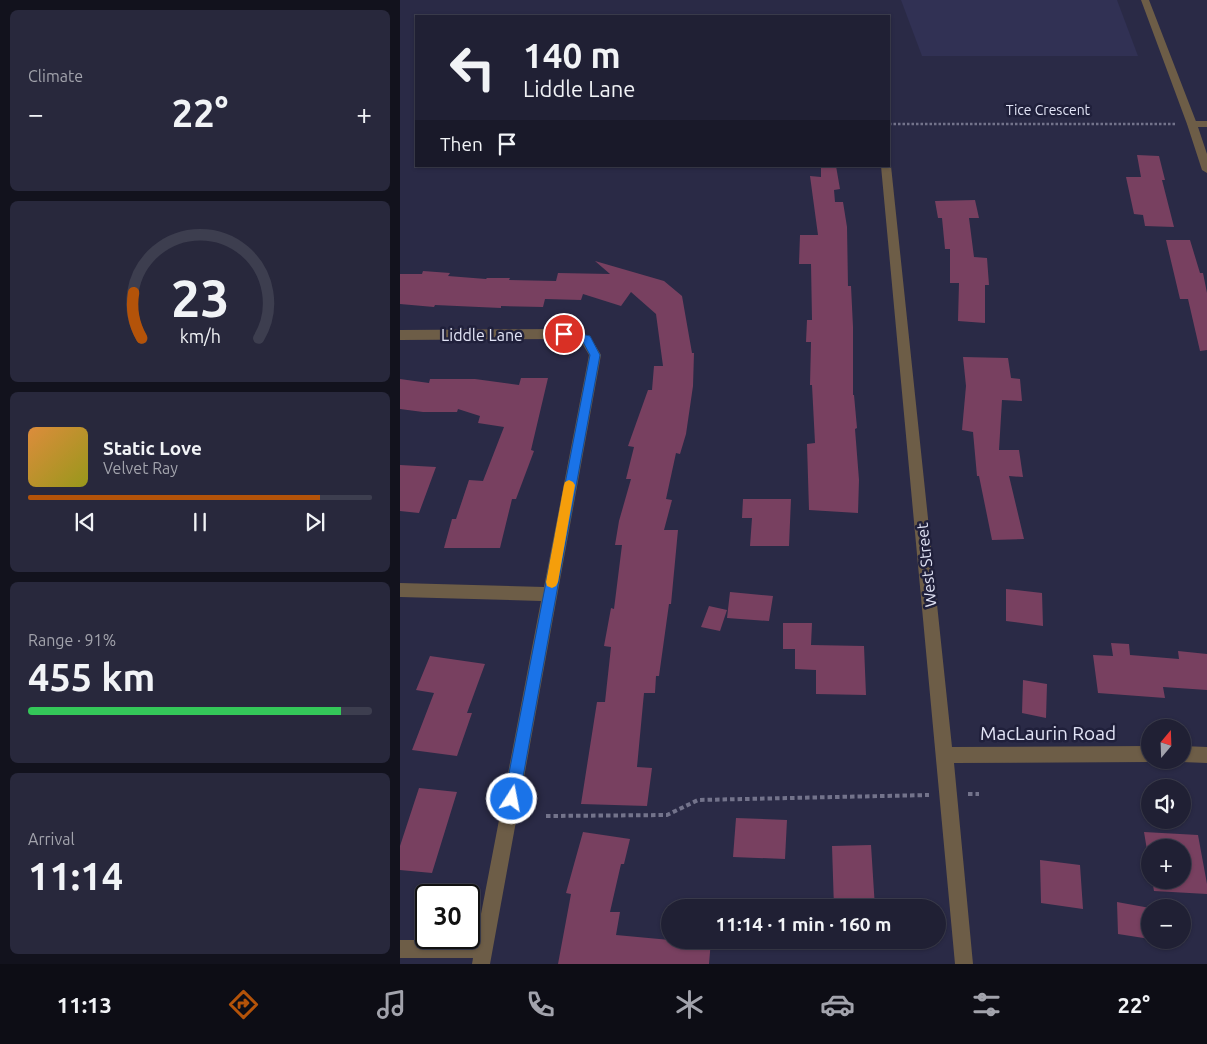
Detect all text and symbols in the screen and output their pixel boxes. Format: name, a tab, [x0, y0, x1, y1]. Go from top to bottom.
icon: left	[440, 35, 505, 100]
text: 140 m	[523, 35, 621, 75]
text: Climate	[28, 67, 83, 85]
text: Liddle Lane	[523, 76, 635, 101]
text: 22°	[172, 92, 228, 134]
text: −	[28, 98, 44, 129]
text: +	[356, 98, 372, 129]
street label: Tice Crescent	[1006, 102, 1091, 118]
icon: arrive	[493, 130, 521, 158]
text: Then	[440, 133, 483, 155]
text: 23	[171, 269, 229, 327]
pin	[543, 313, 585, 355]
icon: arrive	[550, 320, 578, 348]
text: km/h	[179, 326, 221, 346]
street label: Liddle Lane	[441, 326, 523, 344]
text: Static Love	[103, 437, 202, 459]
text: Velvet Ray	[103, 459, 178, 477]
icon: previous	[71, 508, 99, 536]
icon: pause	[186, 508, 214, 536]
icon: next	[301, 508, 329, 536]
street label: West Street	[913, 521, 939, 608]
text: Range · 91%	[28, 631, 116, 649]
text: 455 km	[28, 656, 155, 698]
north arrow	[1141, 719, 1191, 769]
map controls	[1141, 719, 1191, 949]
street label: MacLaurin Road	[980, 722, 1116, 744]
position arrow	[485, 772, 537, 824]
button: sound	[1141, 779, 1191, 829]
text: Arrival	[28, 830, 75, 848]
button: +	[1141, 839, 1191, 889]
text: 11:14	[28, 855, 123, 897]
speed limit sign: 30	[415, 884, 480, 949]
button: −	[1141, 899, 1191, 949]
text: 11:14 · 1 min · 160 m	[716, 913, 891, 935]
icon: directions	[226, 987, 261, 1022]
icon: music	[374, 987, 409, 1022]
icon: phone	[523, 987, 558, 1022]
icon: climate	[672, 987, 707, 1022]
icon: car	[820, 987, 855, 1022]
icon: filters	[969, 987, 1004, 1022]
text: 11:13	[57, 992, 112, 1017]
text: 22°	[1117, 992, 1150, 1017]

